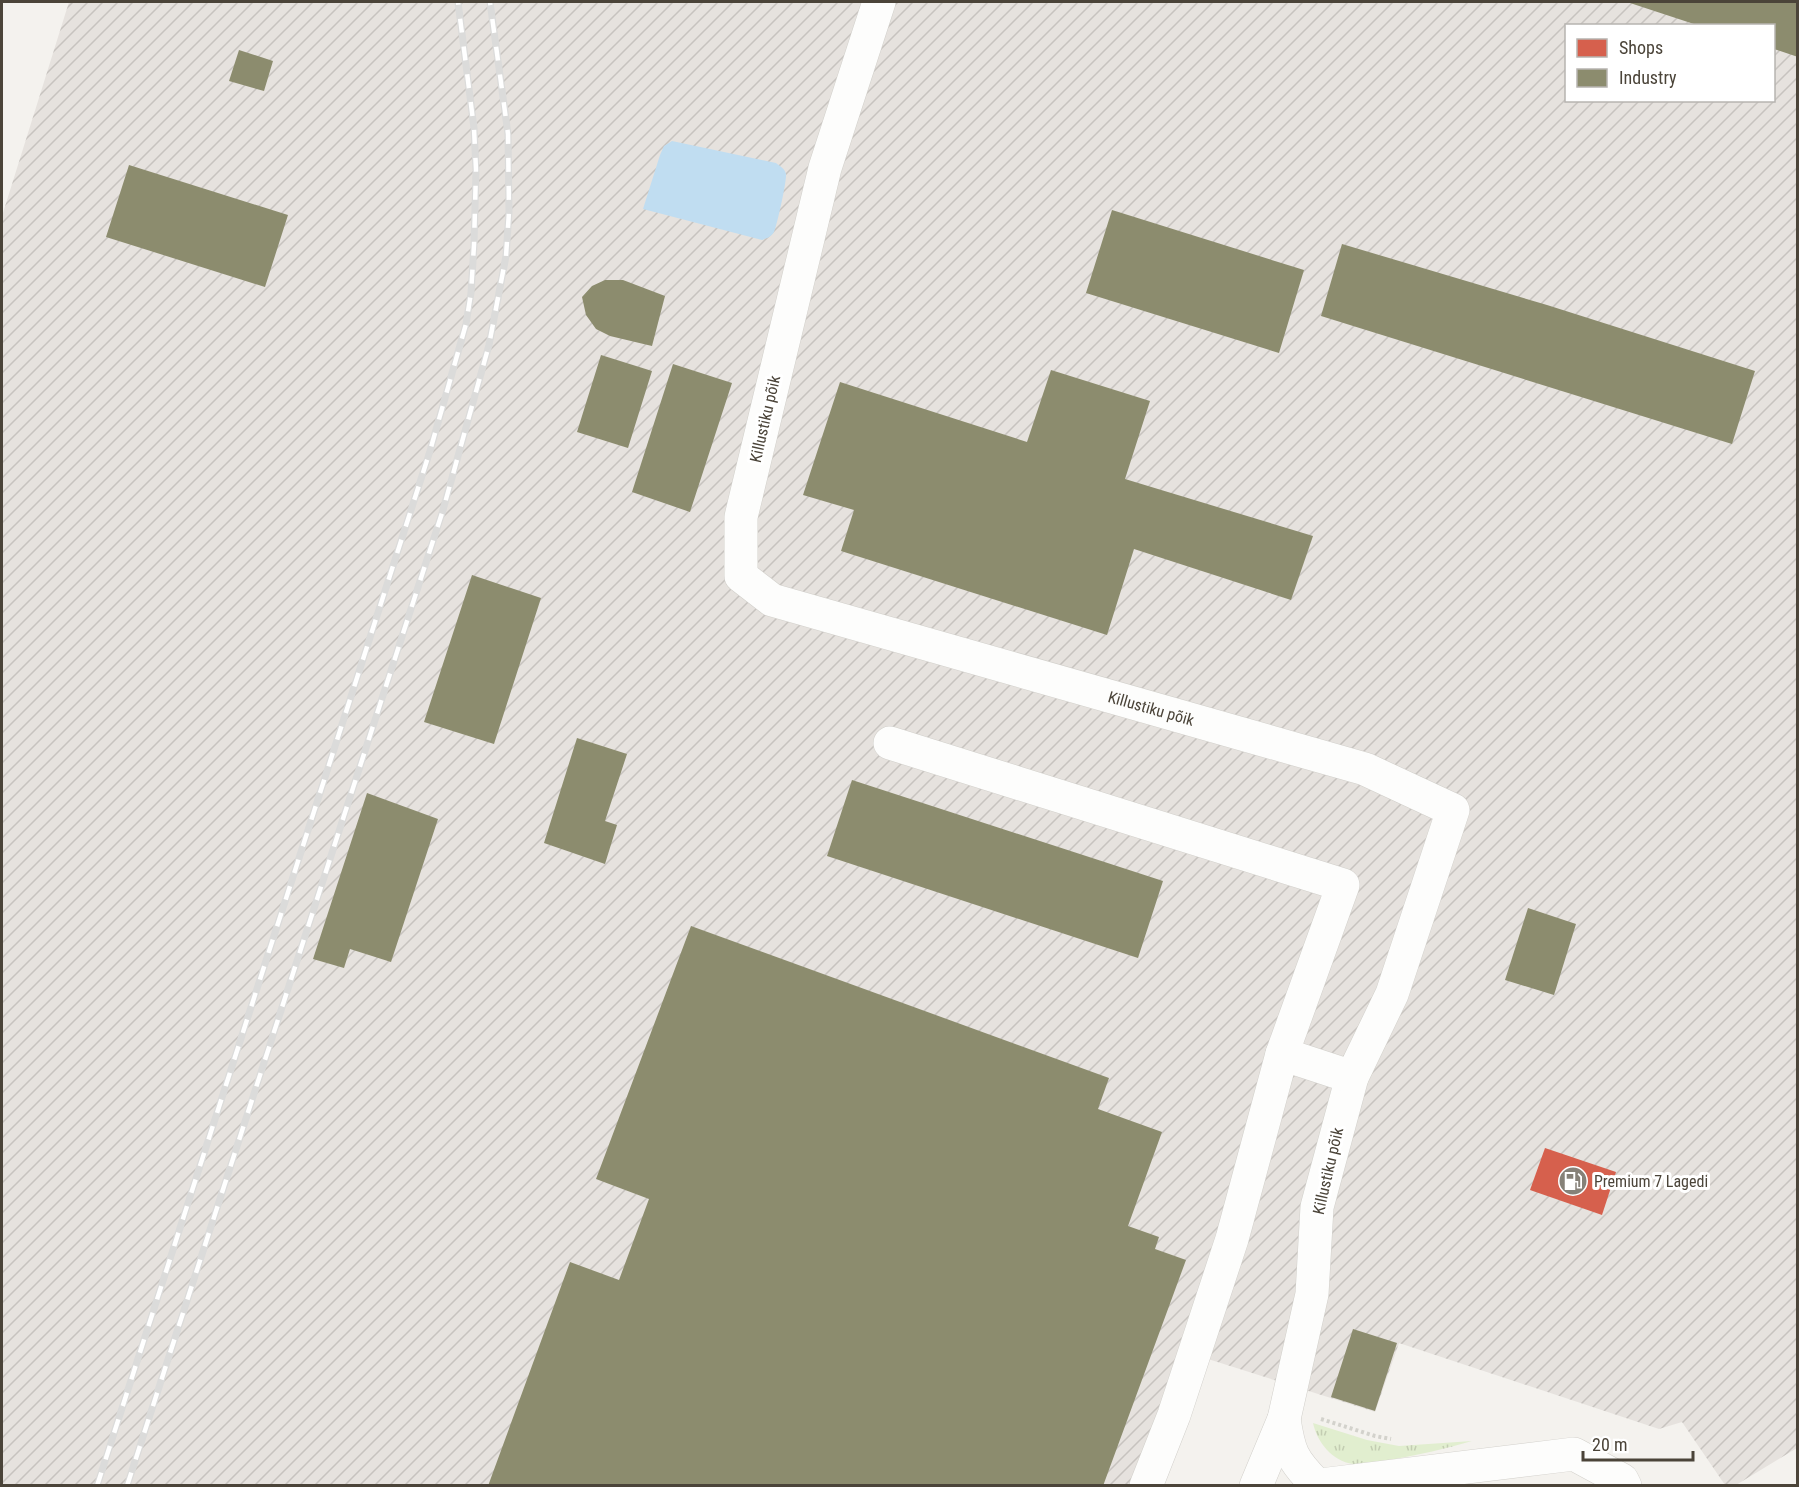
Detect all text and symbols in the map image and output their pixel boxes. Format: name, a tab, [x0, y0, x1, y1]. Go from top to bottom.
legend	[1565, 24, 1775, 102]
text: Shops	[1619, 37, 1663, 58]
text: Industry	[1619, 67, 1677, 88]
street label: Killustiku põik	[746, 373, 784, 464]
street label: Killustiku põik	[1106, 687, 1197, 730]
street label: Killustiku põik	[1309, 1125, 1347, 1216]
fuel station icon: Premium 7 Lagedi	[1557, 1165, 1589, 1197]
place label: Premium 7 Lagedi	[1594, 1172, 1708, 1191]
scale bar	[1583, 1424, 1692, 1462]
text: 20 m	[1592, 1434, 1627, 1455]

